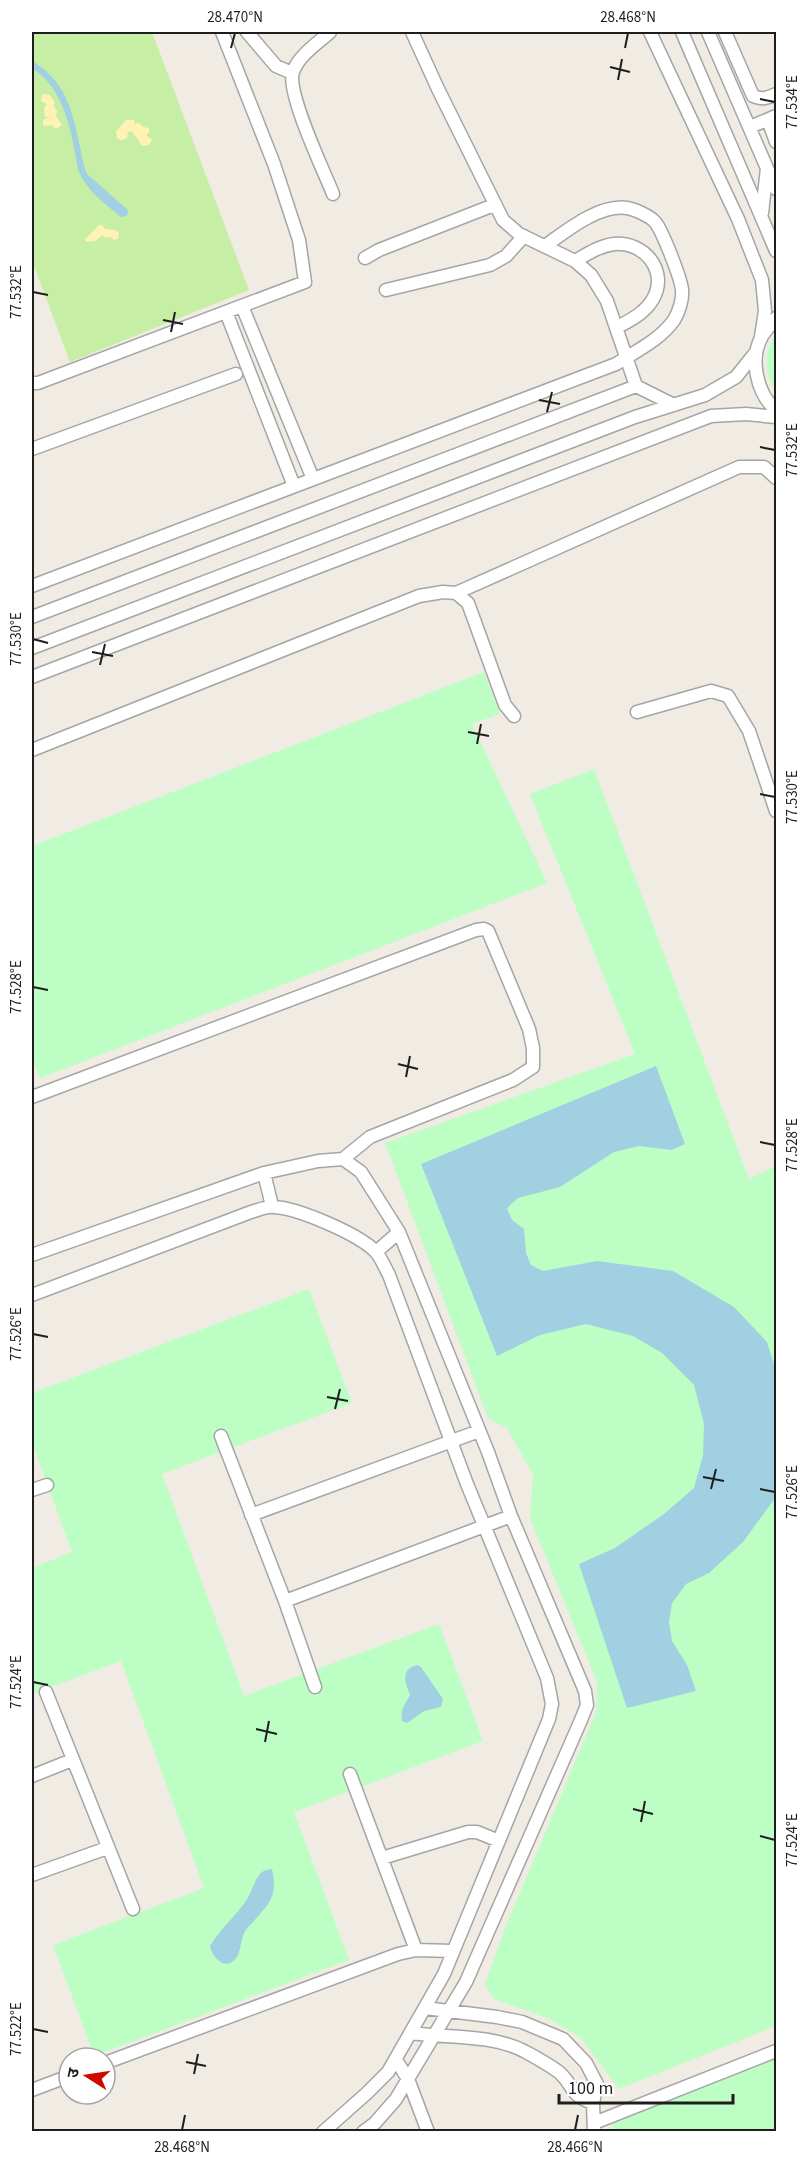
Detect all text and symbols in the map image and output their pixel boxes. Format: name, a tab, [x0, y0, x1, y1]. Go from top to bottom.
text: 28.470°N	[207, 7, 263, 28]
text: 28.468°N	[600, 7, 656, 28]
text: 77.534°E	[782, 75, 803, 129]
text: 77.532°E	[6, 265, 27, 319]
text: 77.532°E	[782, 423, 803, 477]
text: 77.530°E	[6, 612, 27, 666]
text: 77.530°E	[782, 770, 803, 824]
text: 77.528°E	[6, 960, 27, 1014]
text: 77.528°E	[782, 1118, 803, 1172]
text: 77.526°E	[6, 1307, 27, 1361]
text: 77.526°E	[782, 1465, 803, 1519]
text: 77.524°E	[6, 1655, 27, 1709]
text: 77.524°E	[782, 1813, 803, 1867]
text: 77.522°E	[6, 2002, 27, 2056]
north arrow	[57, 2046, 117, 2106]
text: उ	[62, 2066, 85, 2080]
scale bar	[559, 2067, 733, 2105]
text: 100 m	[568, 2076, 613, 2101]
text: 28.468°N	[154, 2137, 210, 2158]
text: 28.466°N	[547, 2137, 603, 2158]

